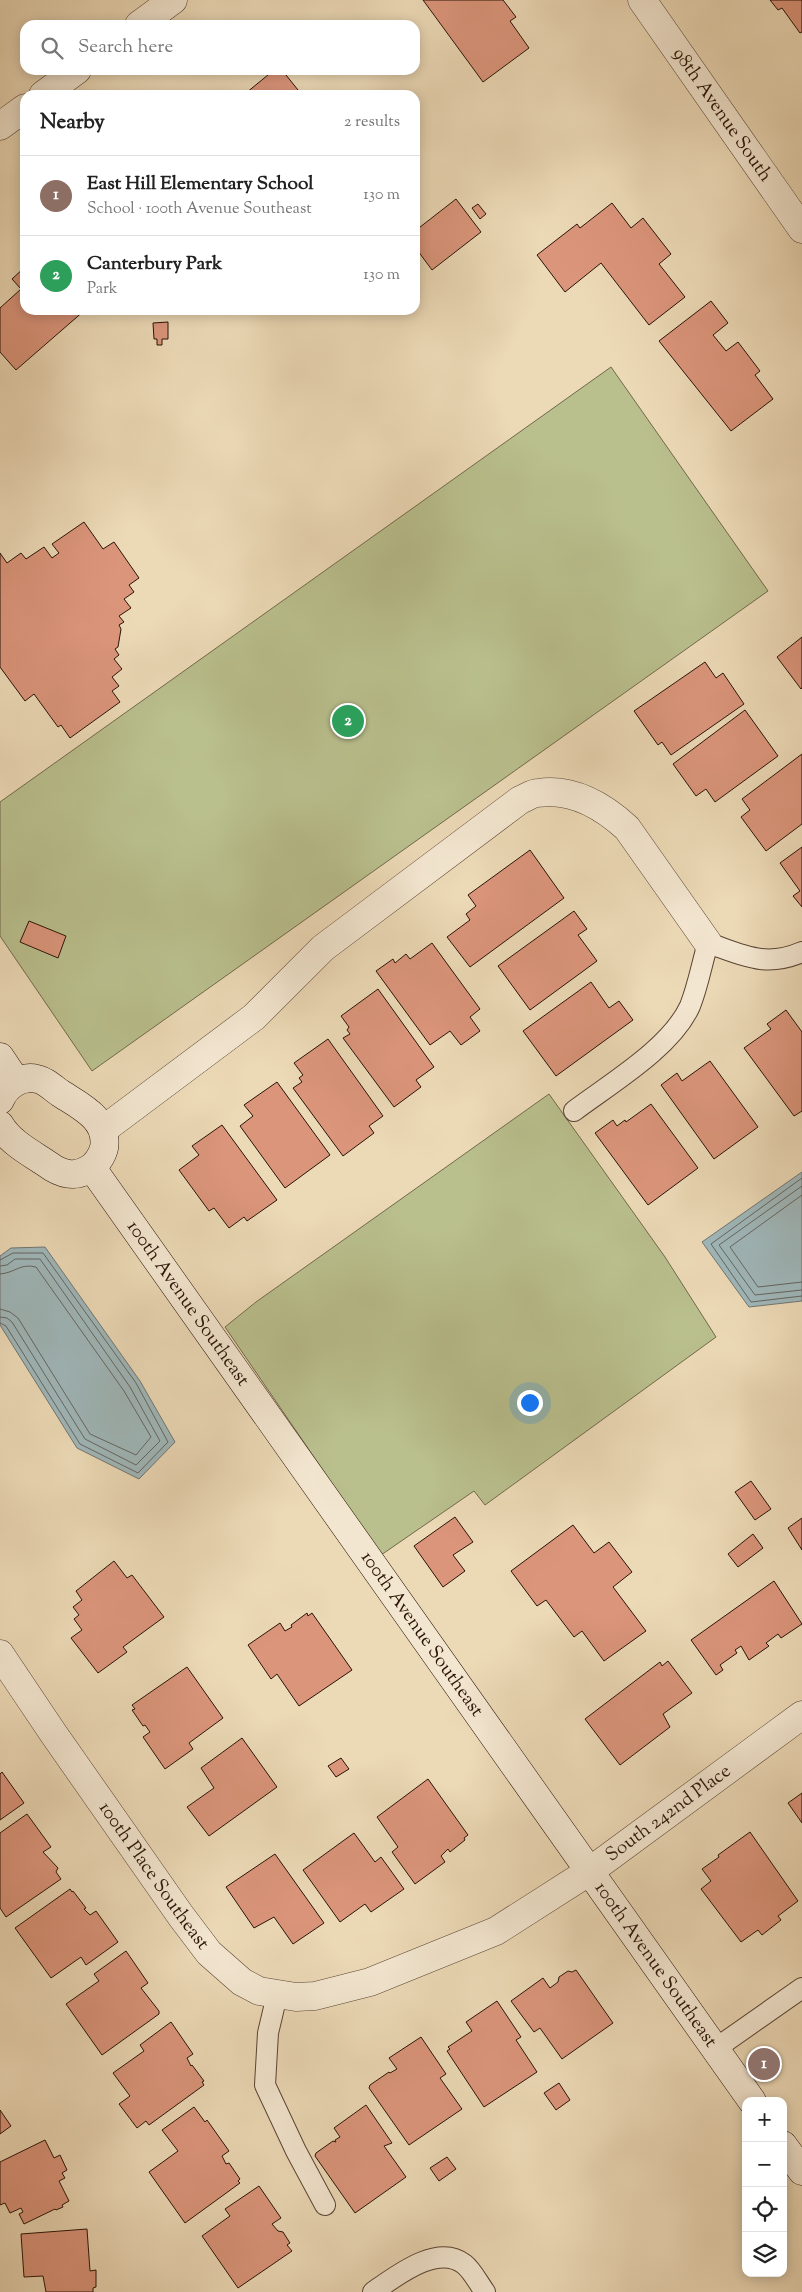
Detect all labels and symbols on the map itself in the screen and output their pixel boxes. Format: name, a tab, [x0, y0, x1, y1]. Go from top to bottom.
street label: 98th Avenue South	[666, 42, 779, 187]
pin: 2	[332, 702, 364, 740]
street label: 100th Avenue Southeast	[120, 1215, 256, 1392]
your location	[517, 1390, 543, 1416]
street label: 100th Avenue Southeast	[354, 1546, 490, 1723]
street label: South 242nd Place	[600, 1758, 737, 1869]
street label: 100th Place Southeast	[92, 1797, 216, 1956]
street label: 100th Avenue Southeast	[588, 1876, 724, 2054]
pin: 1	[748, 2045, 780, 2083]

